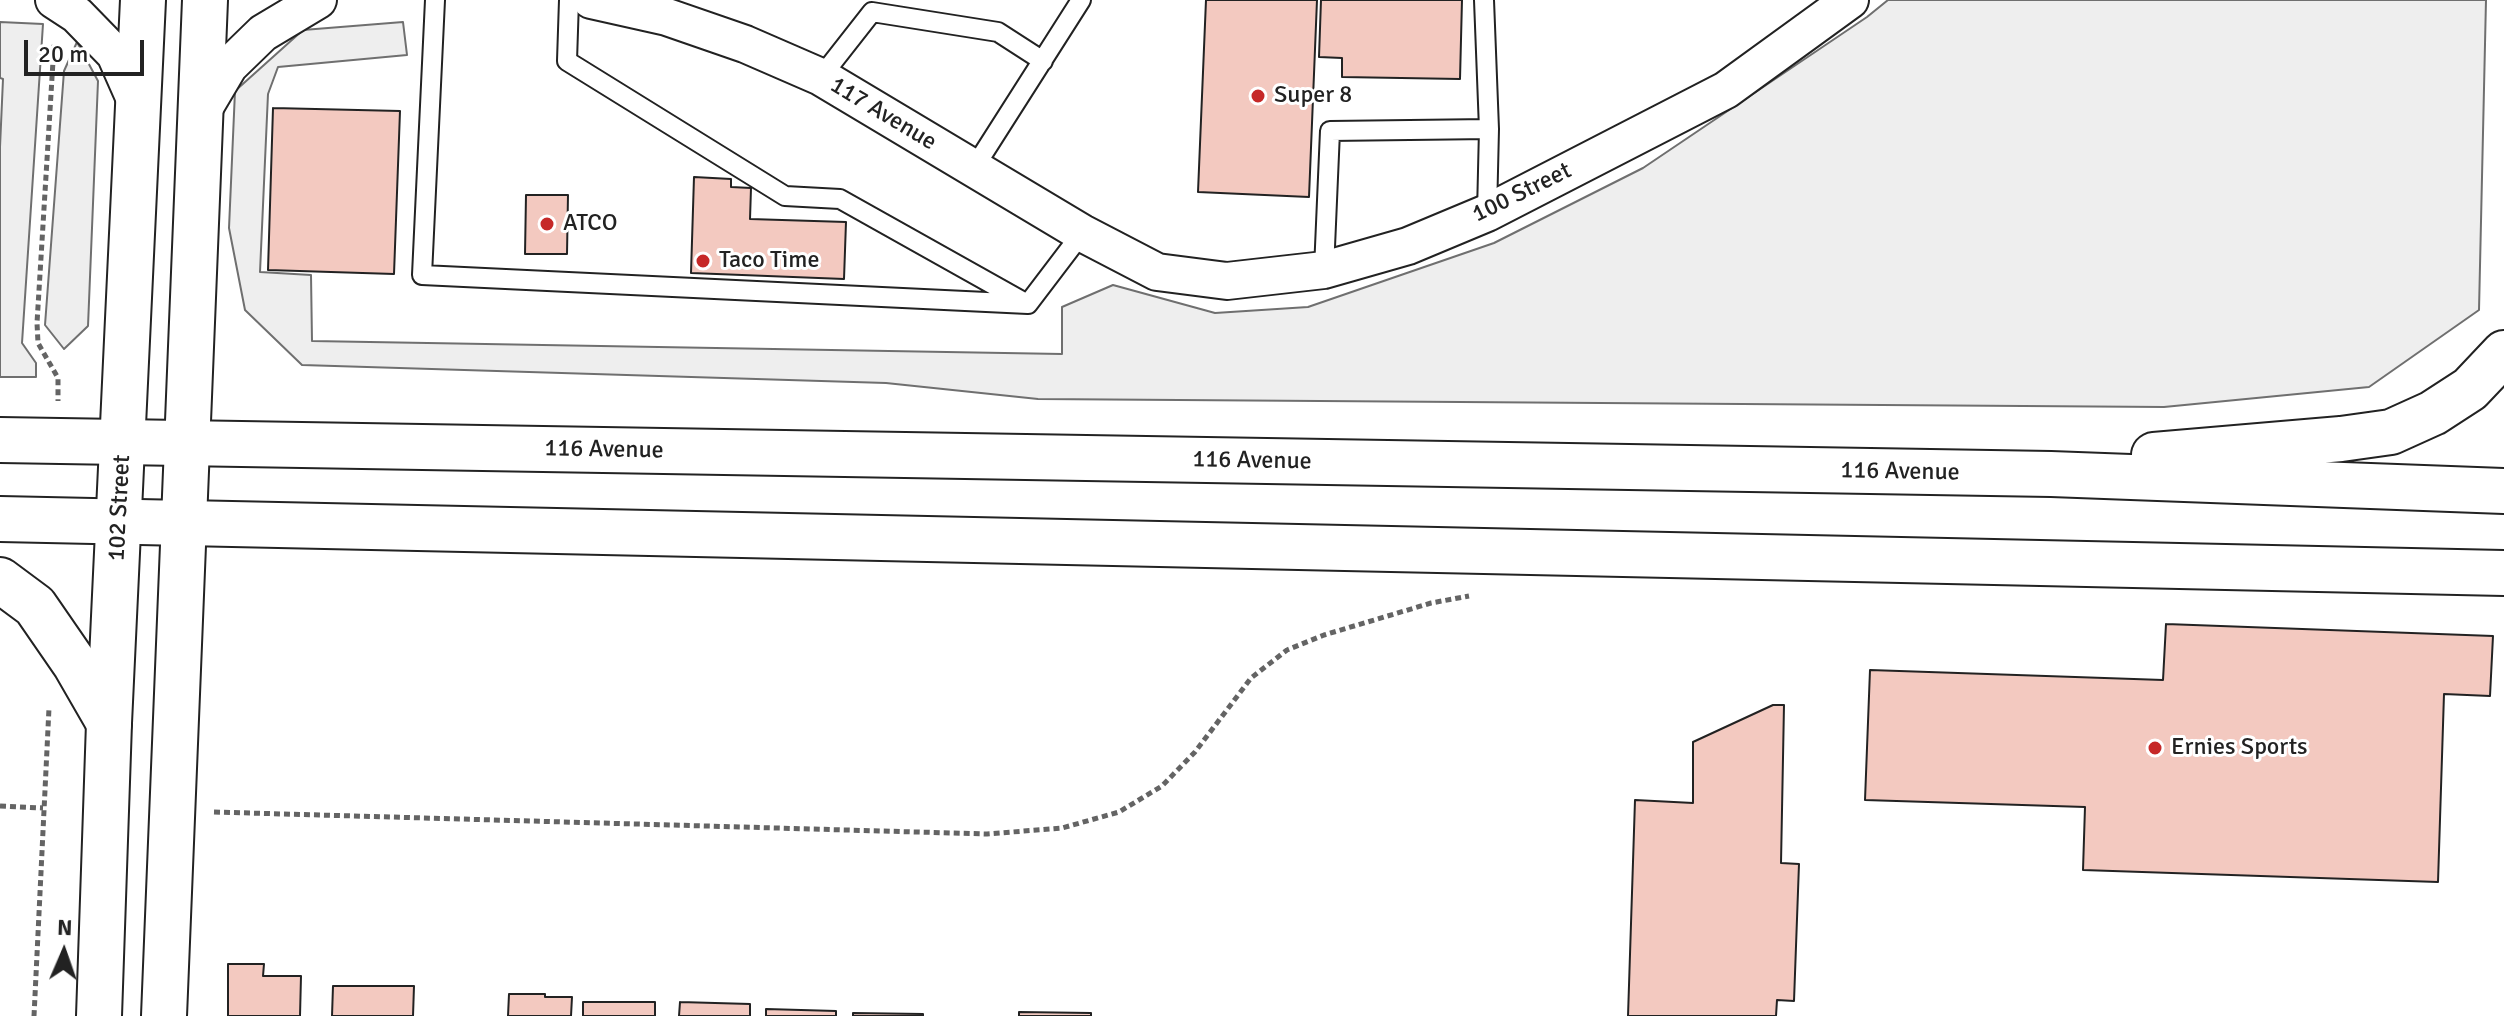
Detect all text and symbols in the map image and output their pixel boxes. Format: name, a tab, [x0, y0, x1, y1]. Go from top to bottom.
scale bar	[28, 24, 148, 74]
text: 20 m	[38, 39, 88, 69]
street label: 117 Avenue	[824, 71, 942, 157]
place label: Super 8	[1274, 82, 1352, 110]
marker: Super 8	[1249, 87, 1267, 105]
street label: 100 Street	[1468, 157, 1576, 229]
place label: ATCO	[563, 210, 617, 238]
marker: ATCO	[538, 215, 556, 233]
place label: Taco Time	[719, 247, 820, 275]
marker: Taco Time	[694, 252, 712, 270]
street label: 116 Avenue	[544, 435, 664, 465]
street label: 116 Avenue	[1192, 446, 1312, 476]
street label: 102 Street	[103, 454, 137, 562]
street label: 116 Avenue	[1840, 457, 1960, 487]
place label: Ernies Sports	[2171, 734, 2308, 762]
marker: Ernies Sports	[2146, 739, 2164, 757]
north arrow	[24, 912, 104, 992]
text: N	[57, 914, 73, 941]

